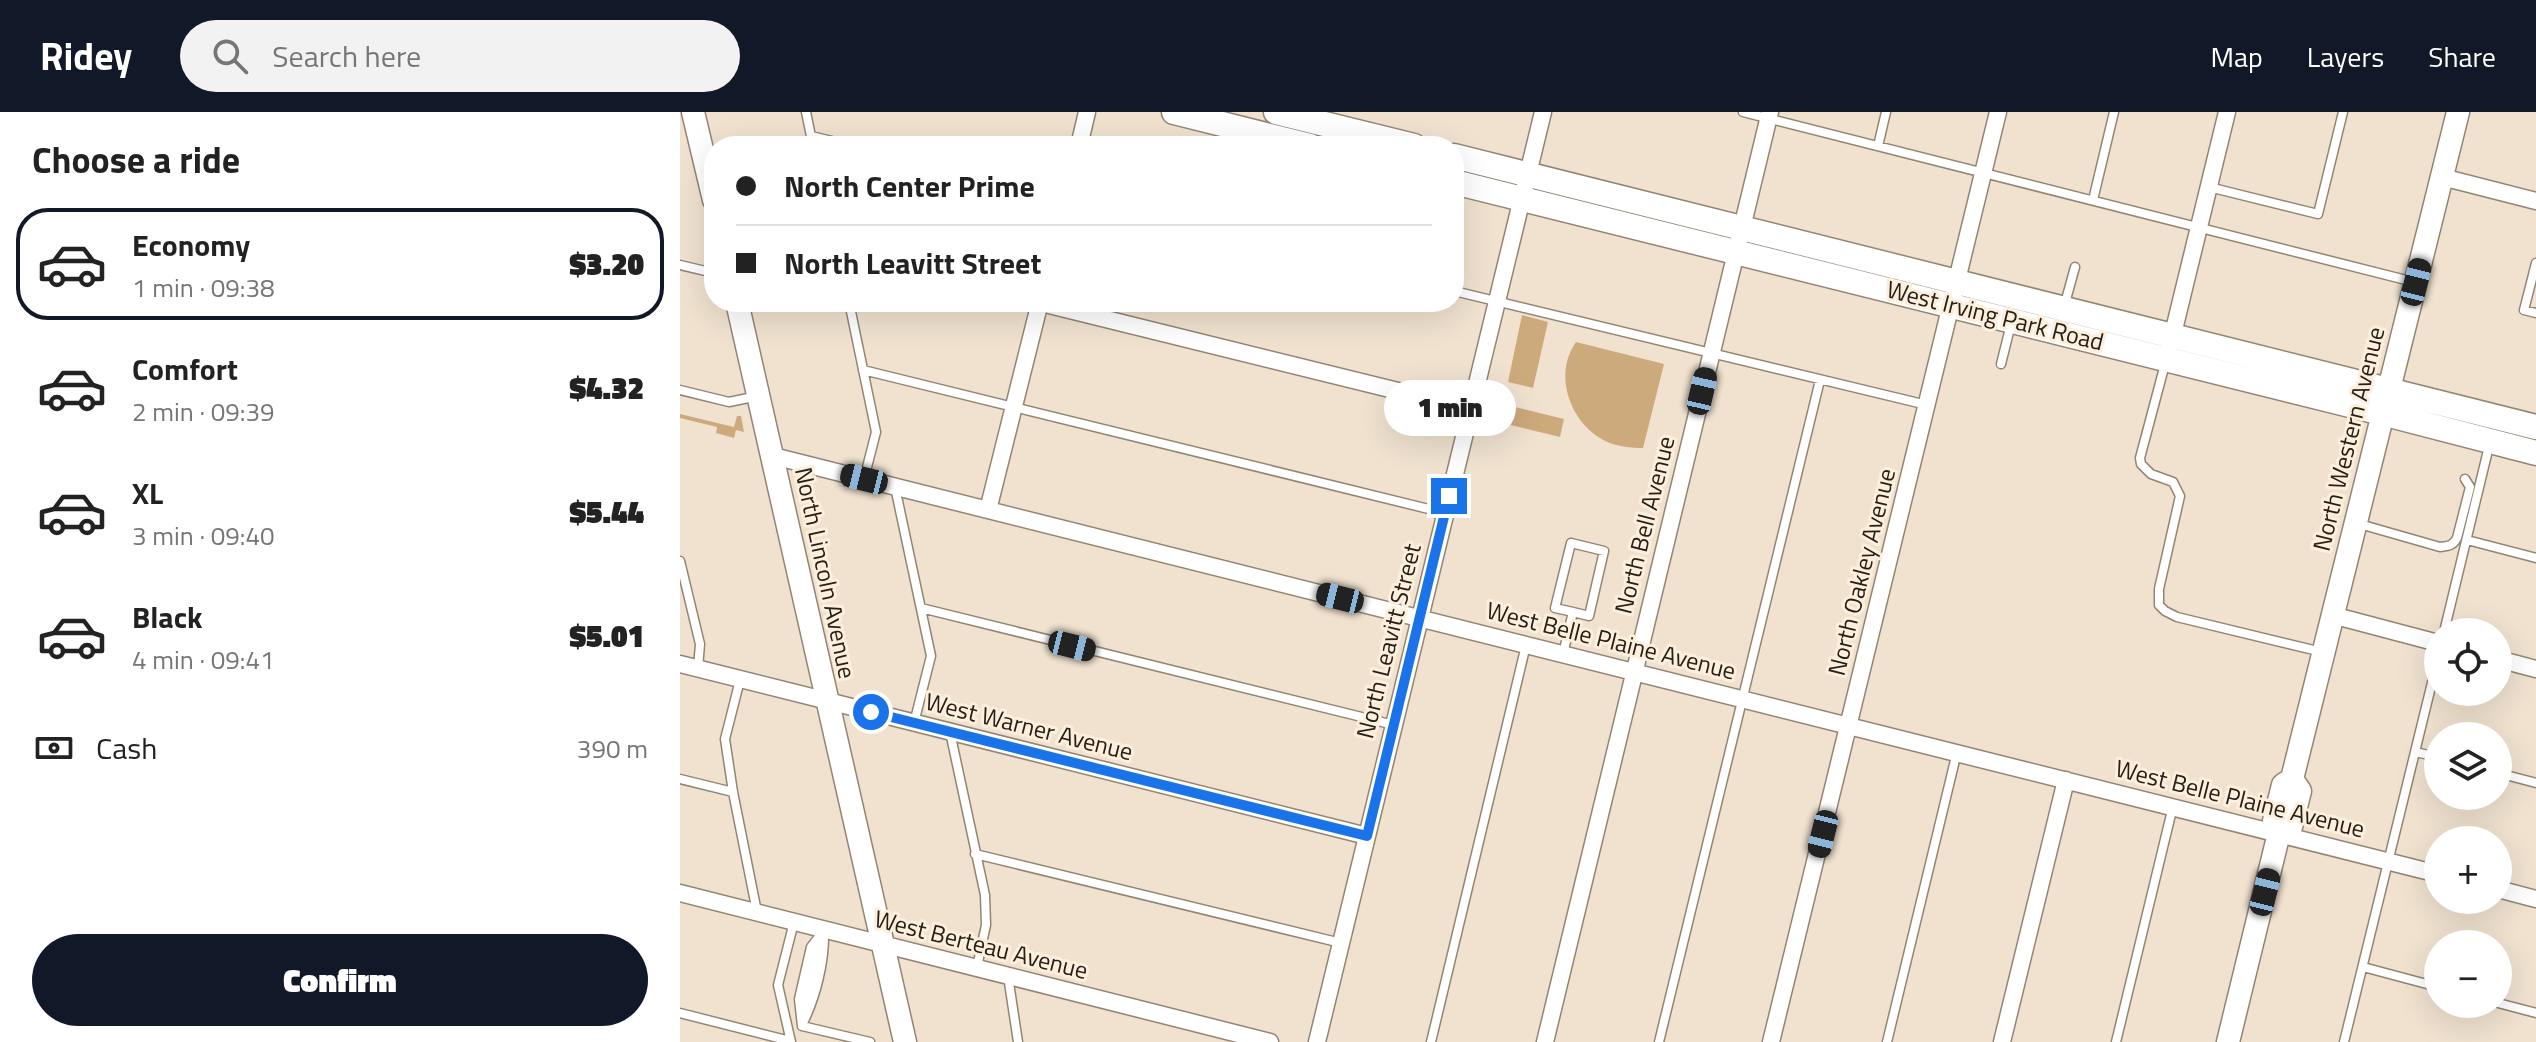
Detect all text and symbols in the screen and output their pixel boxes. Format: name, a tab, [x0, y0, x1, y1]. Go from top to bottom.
search box	[180, 20, 740, 92]
text: Ridey	[40, 27, 132, 85]
text: Search here	[272, 33, 421, 79]
icon: search	[208, 34, 252, 78]
text: Map	[2210, 35, 2263, 78]
text: Layers	[2307, 35, 2384, 78]
text: Share	[2428, 35, 2496, 78]
text: Choose a ride	[32, 132, 240, 187]
text: North Center Prime	[784, 163, 1035, 209]
text: Economy	[132, 222, 250, 268]
icon: car	[36, 228, 108, 300]
text: North Leavitt Street	[784, 240, 1041, 286]
text: $3.20	[570, 241, 644, 287]
car	[2399, 256, 2433, 308]
text: 1 min · 09:38	[132, 268, 275, 307]
street label: West Irving Park Road	[1883, 271, 2108, 359]
street label: North Western Avenue	[2303, 323, 2393, 555]
text: Comfort	[132, 346, 238, 392]
icon: car	[36, 352, 108, 424]
text: $4.32	[570, 365, 644, 411]
car	[1685, 365, 1719, 417]
callout: 1 min	[1383, 380, 1515, 436]
text: 1 min	[1418, 388, 1482, 427]
text: 2 min · 09:39	[132, 392, 275, 431]
street label: North Bell Avenue	[1605, 432, 1684, 617]
car	[838, 462, 890, 496]
street label: North Lincoln Avenue	[786, 464, 866, 682]
street label: North Oakley Avenue	[1818, 464, 1904, 679]
text: XL	[132, 470, 163, 516]
icon: car	[36, 476, 108, 548]
route end	[1431, 478, 1467, 514]
text: $5.44	[570, 489, 644, 535]
text: 3 min · 09:40	[132, 516, 275, 555]
street label: North Leavitt Street	[1346, 539, 1430, 742]
car	[1314, 581, 1366, 615]
street label: West Belle Plaine Avenue	[1483, 592, 1740, 688]
text: Black	[132, 594, 203, 640]
icon: car	[36, 600, 108, 672]
text: $5.01	[570, 613, 644, 659]
map controls	[2424, 618, 2512, 1018]
button: locate	[2424, 618, 2512, 706]
car	[1046, 629, 1098, 663]
text: 4 min · 09:41	[132, 640, 275, 679]
street label: West Warner Avenue	[922, 683, 1137, 769]
route start	[853, 694, 889, 730]
button: layers	[2424, 722, 2512, 810]
text: Cash	[96, 725, 157, 771]
icon: cash	[32, 726, 76, 770]
text: 390 m	[577, 729, 648, 768]
street label: West Belle Plaine Avenue	[2112, 750, 2369, 846]
car	[1806, 808, 1840, 860]
button: +	[2424, 826, 2512, 914]
car	[2248, 866, 2282, 918]
street label: West Berteau Avenue	[871, 900, 1092, 988]
button: −	[2424, 930, 2512, 1018]
button: Confirm	[32, 934, 648, 1026]

